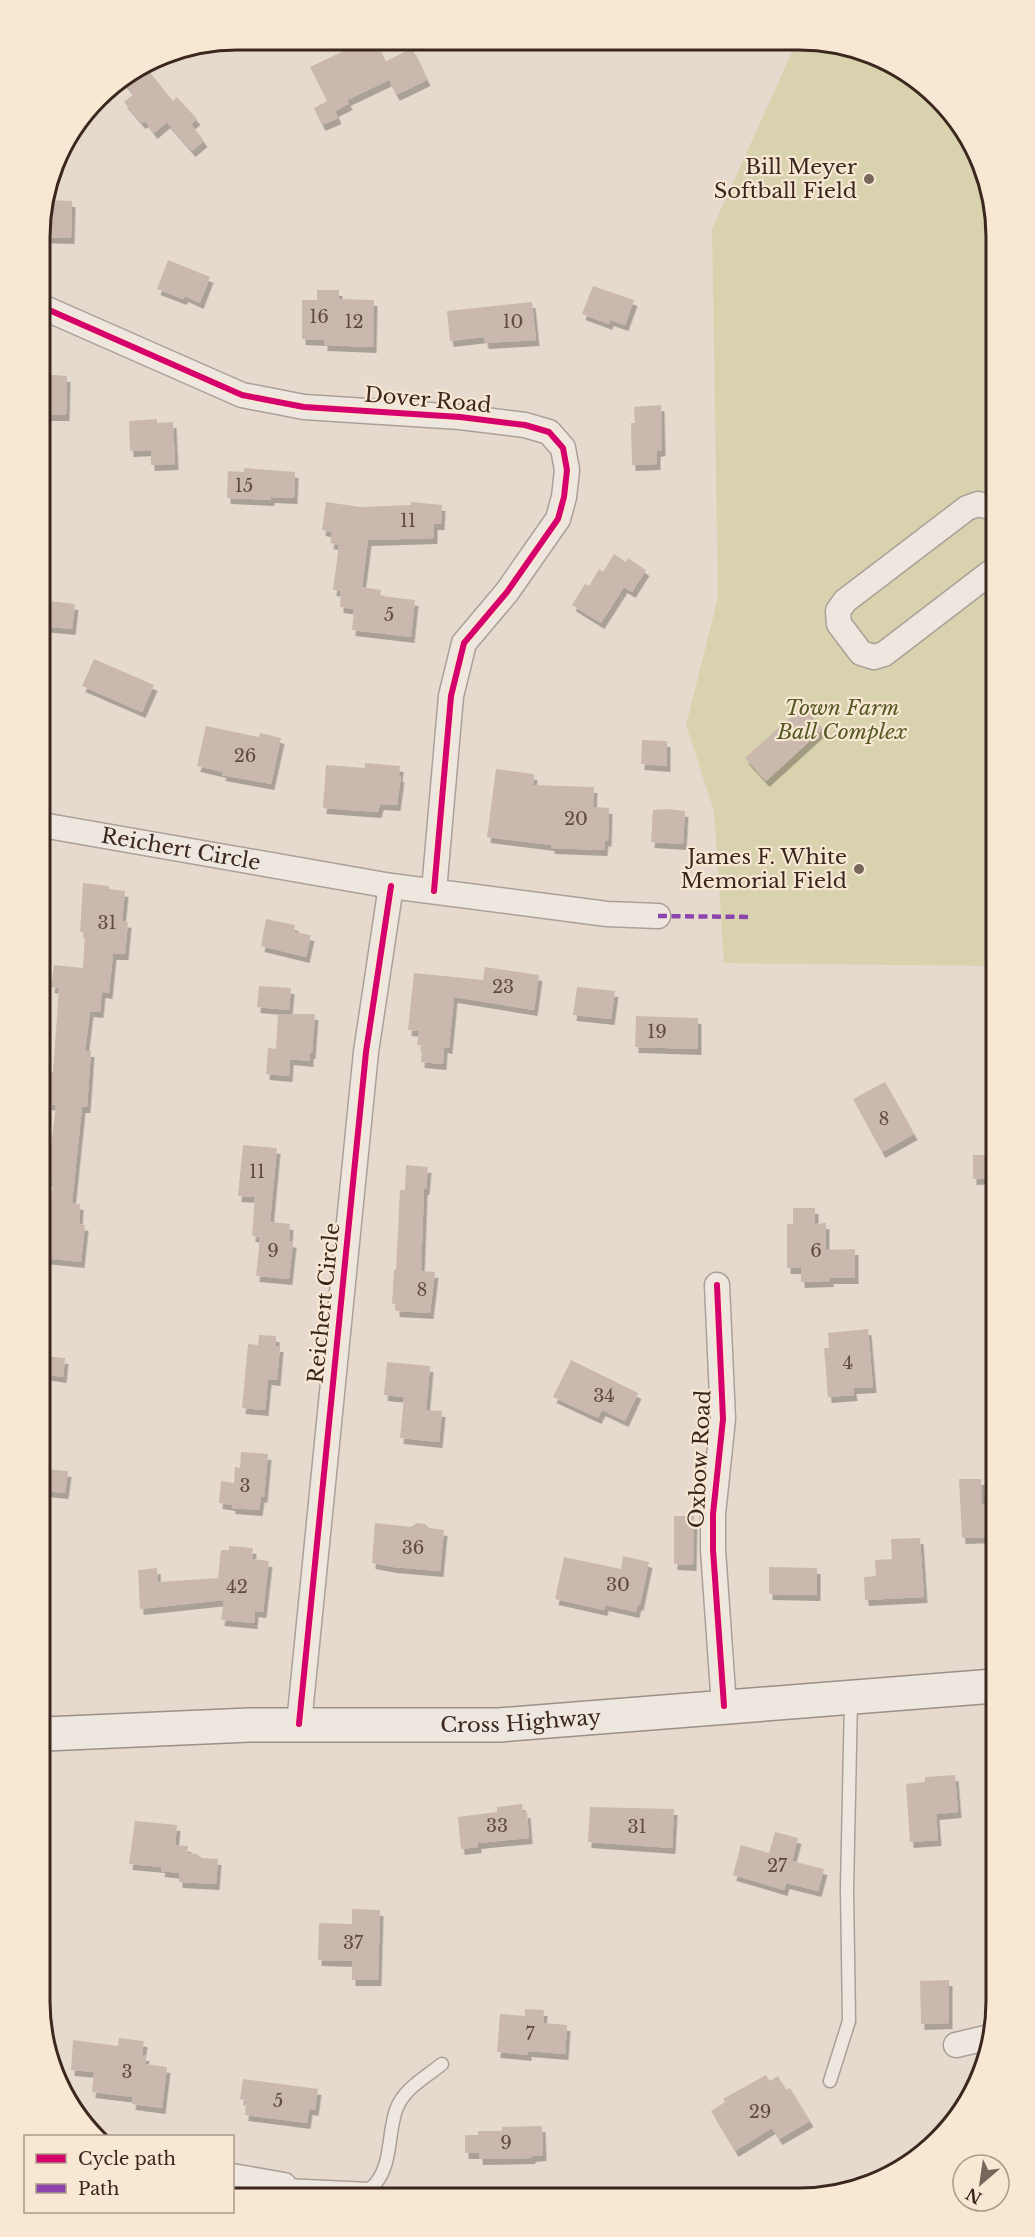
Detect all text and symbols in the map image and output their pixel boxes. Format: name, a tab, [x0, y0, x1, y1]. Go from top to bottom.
place label: Bill Meyer Softball Field	[714, 154, 857, 204]
marker: Bill Meyer Softball Field	[862, 172, 876, 186]
house number: 16	[309, 306, 329, 328]
house number: 12	[344, 311, 364, 333]
house number: 10	[503, 311, 523, 333]
street label: Dover Road	[363, 381, 493, 419]
house number: 15	[235, 475, 253, 497]
house number: 11	[400, 510, 416, 532]
house number: 5	[384, 604, 394, 626]
park label: Town Farm Ball Complex	[776, 695, 907, 745]
house number: 26	[234, 745, 256, 767]
house number: 20	[564, 808, 588, 830]
street label: Reichert Circle	[99, 823, 263, 876]
place label: James F. White Memorial Field	[680, 844, 847, 894]
marker: James F. White Memorial Field	[852, 862, 866, 876]
house number: 31	[97, 912, 117, 934]
house number: 23	[492, 976, 514, 998]
house number: 19	[647, 1021, 667, 1043]
house number: 8	[879, 1108, 889, 1130]
house number: 11	[249, 1161, 265, 1183]
street label: Reichert Circle	[303, 1221, 345, 1385]
house number: 9	[267, 1240, 279, 1262]
house number: 6	[810, 1240, 822, 1262]
house number: 8	[417, 1279, 427, 1301]
house number: 4	[843, 1352, 853, 1374]
house number: 34	[593, 1385, 615, 1407]
street label: Oxbow Road	[683, 1389, 717, 1529]
house number: 3	[239, 1475, 251, 1497]
house number: 36	[402, 1537, 424, 1559]
house number: 30	[606, 1574, 630, 1596]
house number: 42	[226, 1576, 248, 1598]
street label: Cross Highway	[440, 1704, 603, 1738]
house number: 33	[486, 1815, 508, 1837]
house number: 31	[627, 1816, 647, 1838]
house number: 27	[767, 1855, 788, 1877]
house number: 37	[343, 1932, 364, 1954]
house number: 7	[525, 2023, 535, 2045]
house number: 3	[121, 2061, 133, 2083]
house number: 5	[273, 2090, 283, 2112]
house number: 29	[749, 2101, 771, 2123]
house number: 9	[500, 2132, 512, 2154]
legend	[24, 2135, 234, 2213]
text: Cycle path	[78, 2148, 176, 2170]
north arrow	[951, 2153, 1011, 2213]
text: Path	[78, 2178, 119, 2200]
text: N	[962, 2184, 985, 2209]

